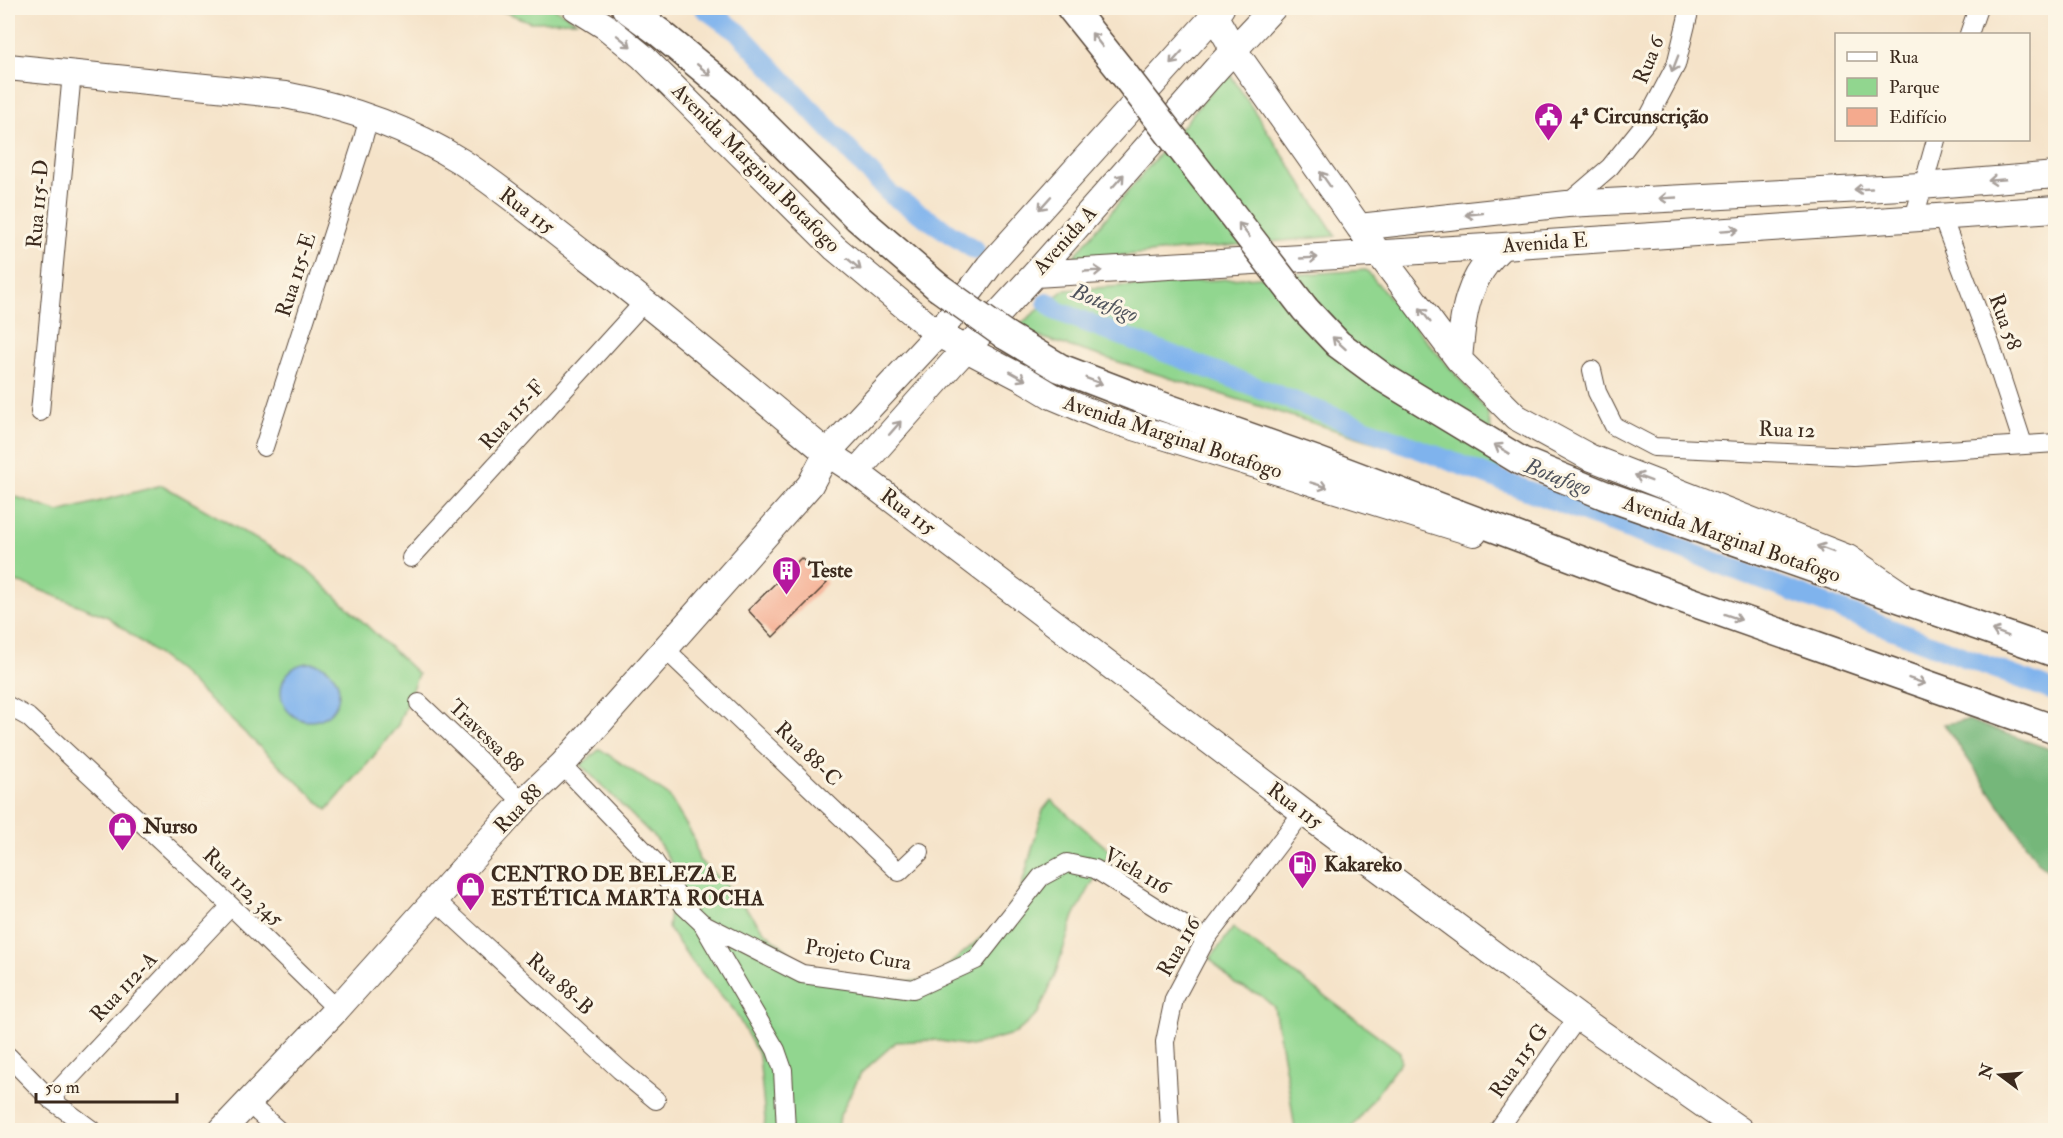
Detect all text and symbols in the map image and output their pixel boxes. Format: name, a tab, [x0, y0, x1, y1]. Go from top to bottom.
street label: Rua 6	[1627, 31, 1671, 88]
one-way arrow	[1091, 33, 1104, 49]
legend	[1835, 33, 2030, 141]
one-way arrow	[616, 34, 631, 48]
text: Rua	[1889, 46, 1919, 69]
one-way arrow	[1169, 50, 1183, 65]
one-way arrow	[1669, 54, 1680, 73]
one-way arrow	[696, 63, 712, 76]
text: Parque	[1889, 76, 1940, 99]
street label: Avenida Marginal Botafogo	[665, 77, 846, 258]
public building icon: 4ª Circunscrição	[1533, 100, 1565, 142]
place label: 4ª Circunscrição	[1569, 103, 1708, 130]
text: Edifício	[1889, 106, 1947, 129]
street label: Rua 115-D	[21, 159, 55, 249]
one-way arrow	[1319, 172, 1331, 188]
one-way arrow	[1111, 173, 1125, 188]
one-way arrow	[1988, 175, 2008, 186]
street label: Rua 115	[494, 181, 561, 241]
one-way arrow	[1854, 183, 1873, 194]
one-way arrow	[1659, 193, 1679, 204]
one-way arrow	[1038, 195, 1052, 210]
street label: Avenida A	[1026, 200, 1103, 281]
one-way arrow	[1465, 209, 1484, 220]
one-way arrow	[1238, 222, 1250, 238]
one-way arrow	[1720, 225, 1740, 236]
street label: Avenida E	[1501, 227, 1588, 260]
street label: Rua 115-E	[270, 230, 322, 320]
one-way arrow	[1298, 252, 1318, 263]
one-way arrow	[846, 257, 862, 270]
one-way arrow	[1083, 265, 1103, 276]
water label: Botafogo	[1067, 277, 1142, 329]
street label: Rua 58	[1982, 290, 2028, 354]
one-way arrow	[1418, 307, 1431, 323]
one-way arrow	[1331, 336, 1346, 350]
one-way arrow	[1008, 371, 1026, 382]
street label: Rua 115-F	[474, 374, 550, 456]
one-way arrow	[1084, 376, 1103, 387]
street label: Avenida Marginal Botafogo	[1059, 389, 1286, 485]
street label: Rua 12	[1758, 416, 1816, 444]
one-way arrow	[888, 421, 902, 436]
one-way arrow	[1494, 443, 1511, 455]
water label: Botafogo	[1520, 451, 1595, 503]
one-way arrow	[1635, 472, 1653, 483]
one-way arrow	[1309, 480, 1328, 491]
street label: Rua 115	[875, 482, 942, 542]
street label: Avenida Marginal Botafogo	[1619, 489, 1844, 589]
one-way arrow	[1816, 543, 1835, 554]
building icon: Teste	[771, 554, 803, 596]
place label: Teste	[807, 557, 853, 584]
one-way arrow	[1723, 612, 1742, 623]
one-way arrow	[1992, 626, 2010, 637]
one-way arrow	[1907, 677, 1926, 688]
street label: Travessa 88	[443, 694, 529, 779]
street label: Rua 88-C	[769, 716, 847, 792]
street label: Rua 115	[1262, 776, 1329, 836]
street label: Rua 88	[488, 778, 548, 839]
shop icon: Nurso	[106, 810, 138, 852]
place label: Nurso	[142, 813, 197, 840]
street label: Viela 116	[1099, 841, 1177, 902]
street label: Rua 112, 345	[197, 842, 290, 933]
fuel station icon: Kakareko	[1287, 848, 1319, 890]
place label: Kakareko	[1324, 851, 1402, 878]
place label: CENTRO DE BELEZA E ESTÉTICA MARTA ROCHA	[491, 861, 765, 912]
shop icon: CENTRO DE BELEZA E ESTÉTICA MARTA ROCHA	[454, 870, 486, 912]
street label: Rua 116	[1151, 911, 1207, 982]
street label: Projeto Cura	[803, 933, 914, 977]
street label: Rua 112-A	[85, 946, 163, 1028]
street label: Rua 88-B	[521, 947, 599, 1021]
street label: Rua 115 G	[1484, 1018, 1554, 1104]
north arrow	[1970, 1045, 2030, 1105]
text: N	[1975, 1061, 1998, 1082]
scale bar	[36, 1066, 177, 1104]
text: 50 m	[45, 1076, 80, 1099]

